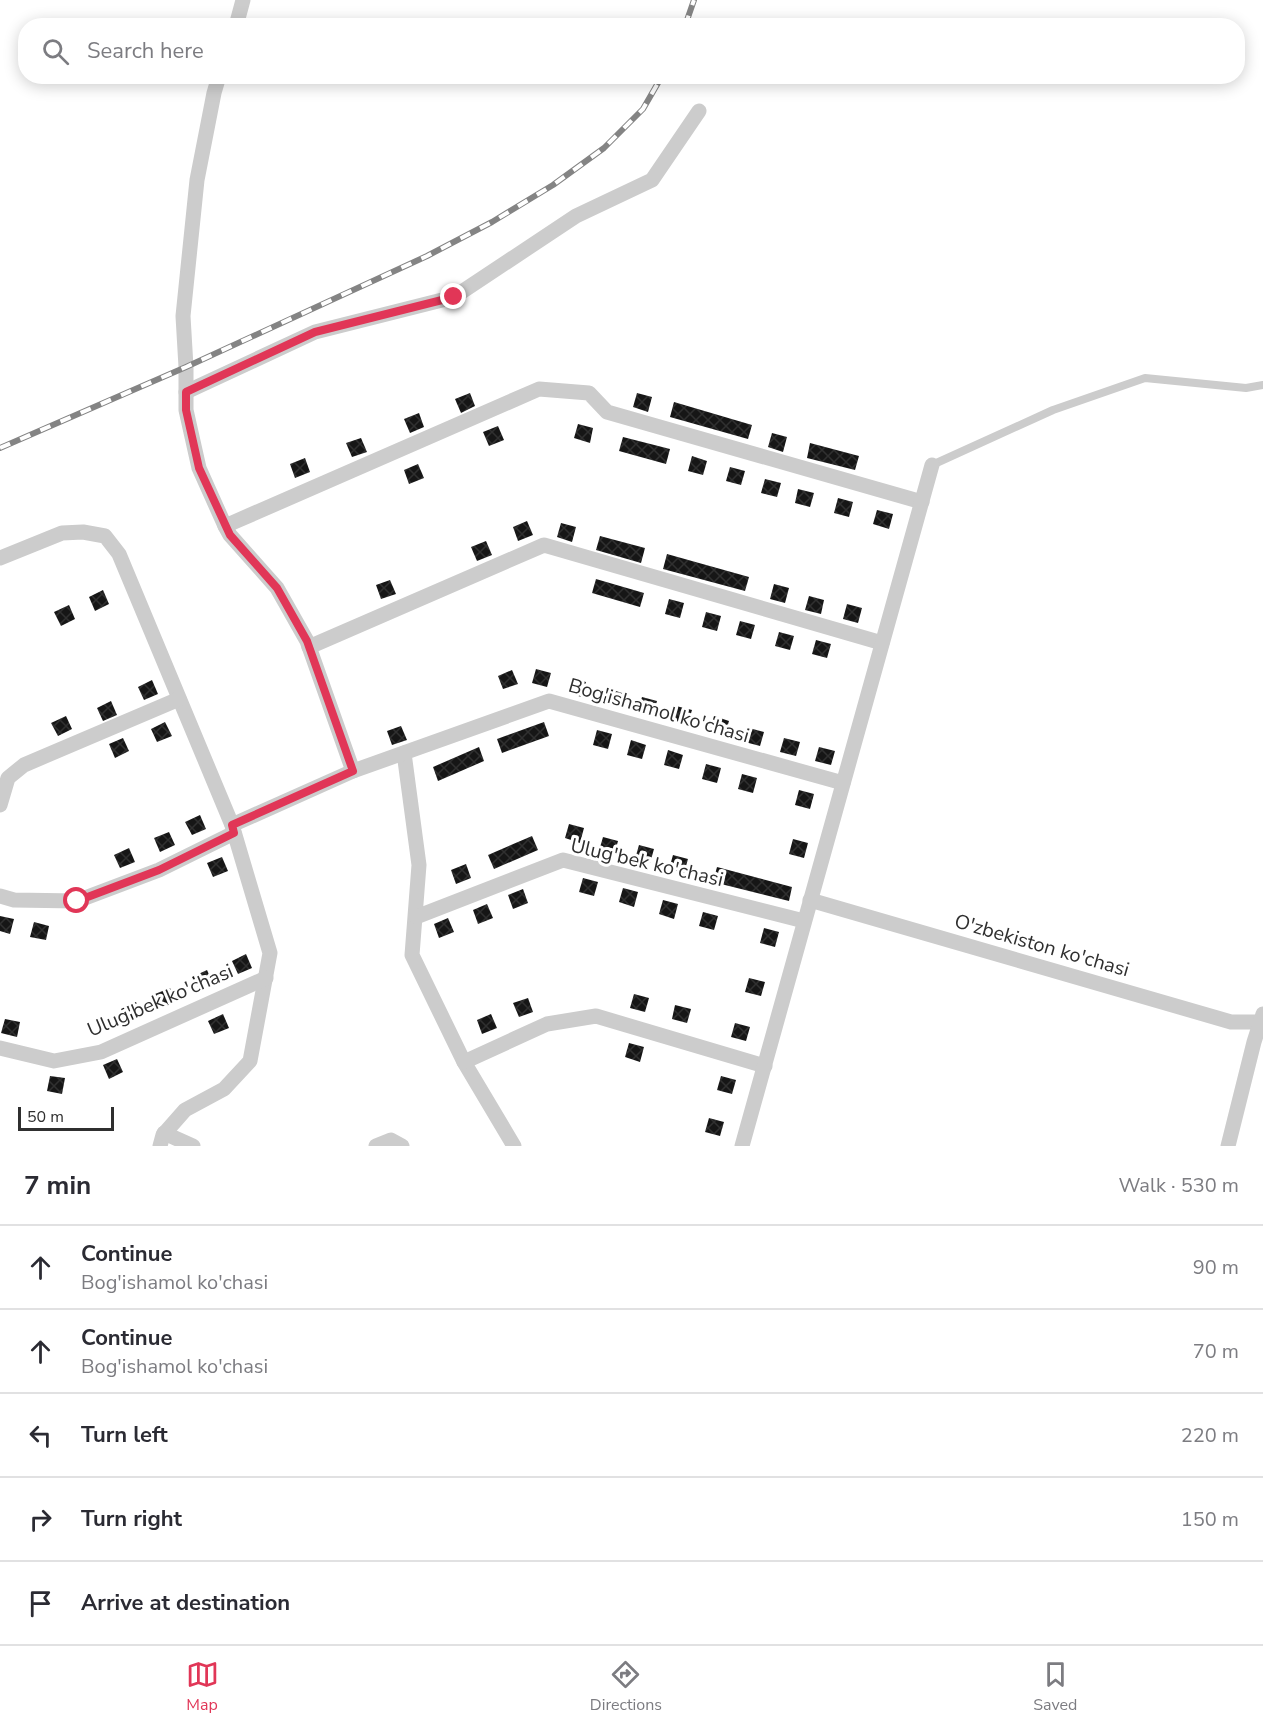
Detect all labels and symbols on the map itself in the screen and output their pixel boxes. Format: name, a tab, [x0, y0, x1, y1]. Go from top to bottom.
route end	[440, 283, 466, 309]
street label: Bog'ishamol ko'chasi	[565, 672, 752, 749]
street label: Ulug'bek ko'chasi	[568, 832, 726, 893]
route start	[63, 887, 89, 913]
street label: O'zbekiston ko'chasi	[951, 908, 1132, 983]
street label: Ulug'bek ko'chasi	[83, 958, 237, 1043]
scale bar	[18, 1104, 114, 1132]

